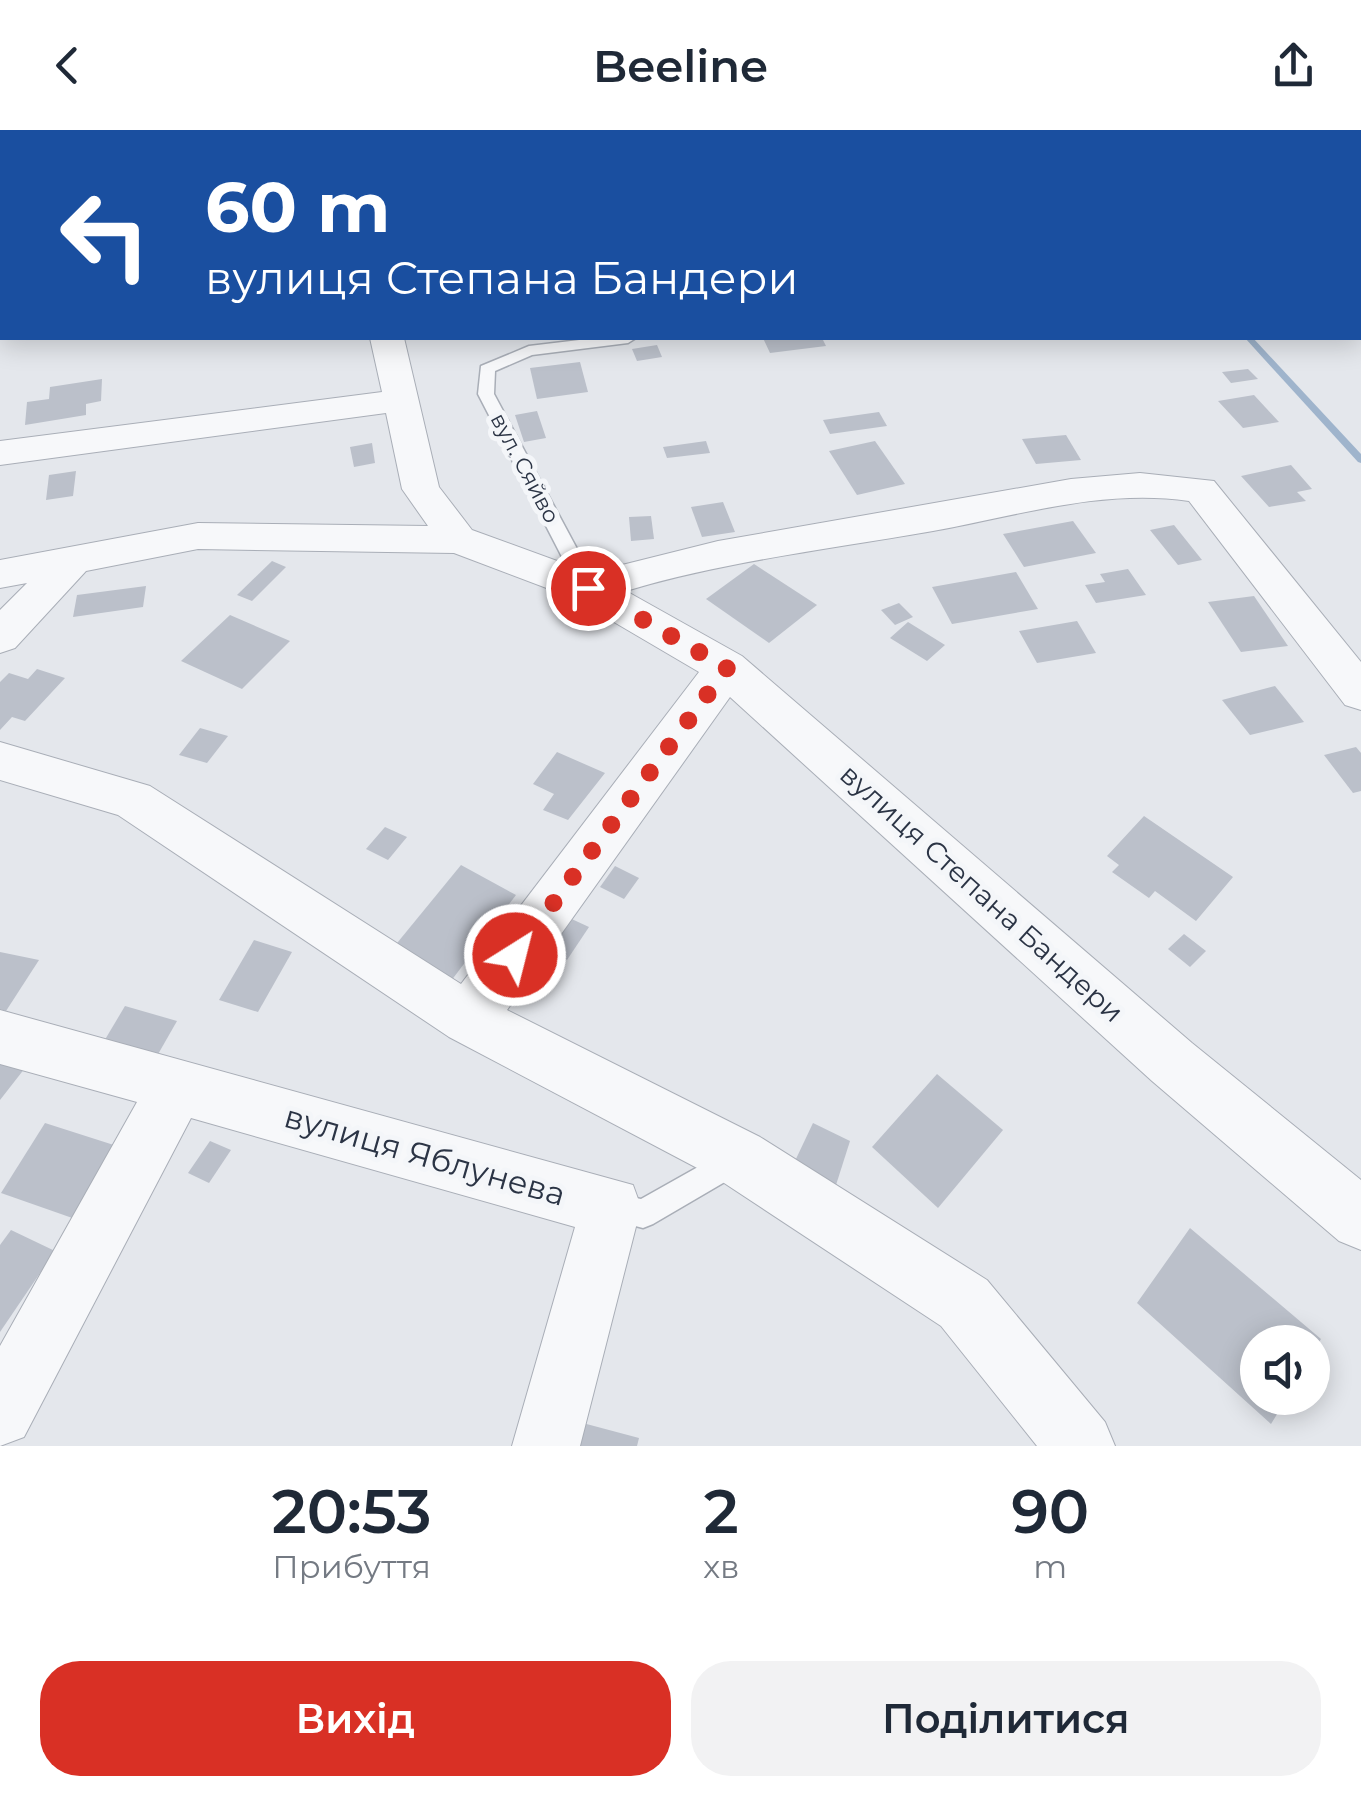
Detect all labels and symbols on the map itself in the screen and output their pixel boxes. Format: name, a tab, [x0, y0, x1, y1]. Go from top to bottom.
street label: вул. Сяйво	[485, 408, 565, 528]
pin	[546, 546, 631, 631]
street label: вулиця Степана Бандери	[833, 757, 1131, 1029]
position arrow	[463, 903, 567, 1007]
street label: вулиця Яблунева	[280, 1096, 570, 1214]

